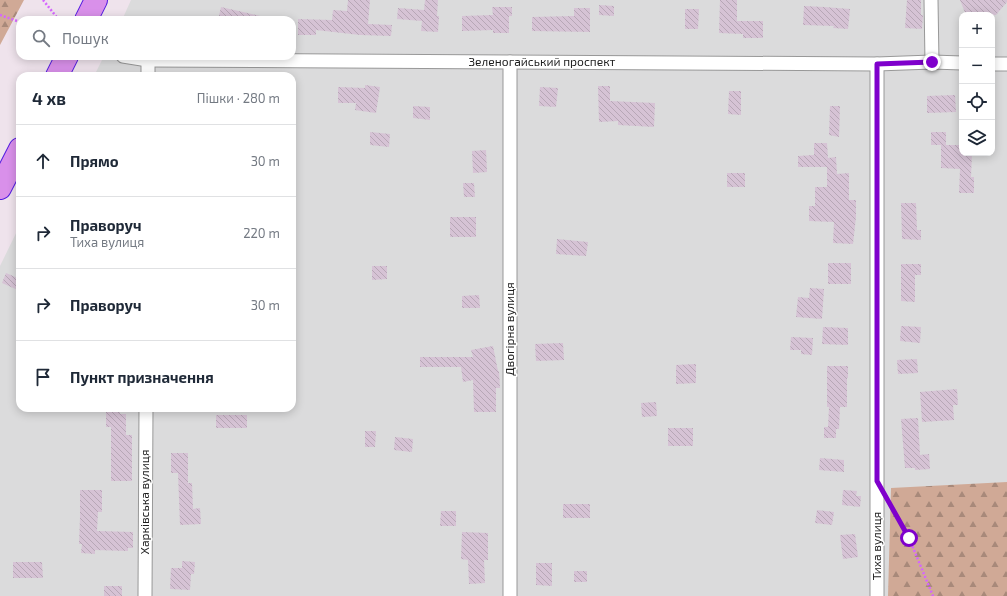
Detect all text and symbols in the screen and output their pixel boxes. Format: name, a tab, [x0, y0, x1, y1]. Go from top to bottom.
map controls	[959, 12, 995, 156]
button: +	[959, 12, 995, 48]
search box	[16, 16, 296, 60]
icon: search	[30, 27, 52, 49]
text: Пошук	[62, 29, 109, 47]
button: −	[959, 48, 995, 84]
route end	[923, 53, 941, 71]
street label: Зеленогайський проспект	[469, 54, 616, 68]
button: locate	[959, 84, 995, 120]
text: 4 хв	[32, 88, 66, 108]
text: Пішки · 280 m	[197, 90, 280, 106]
button: layers	[959, 120, 995, 156]
icon: ahead	[32, 150, 54, 172]
text: Прямо	[70, 152, 119, 170]
text: 30 m	[251, 153, 280, 169]
text: Праворуч	[70, 216, 141, 234]
icon: right	[32, 222, 54, 244]
text: 220 m	[243, 225, 280, 241]
text: Тиха вулиця	[70, 234, 144, 250]
street label: Двогірна вулиця	[502, 282, 517, 376]
icon: right	[32, 294, 54, 316]
text: Праворуч	[70, 296, 141, 314]
text: 30 m	[251, 297, 280, 313]
icon: arrive	[32, 366, 54, 388]
text: Пункт призначення	[70, 368, 214, 386]
street label: Харківська вулиця	[137, 450, 152, 554]
street label: Тиха вулиця	[869, 512, 884, 580]
route start	[900, 529, 918, 547]

